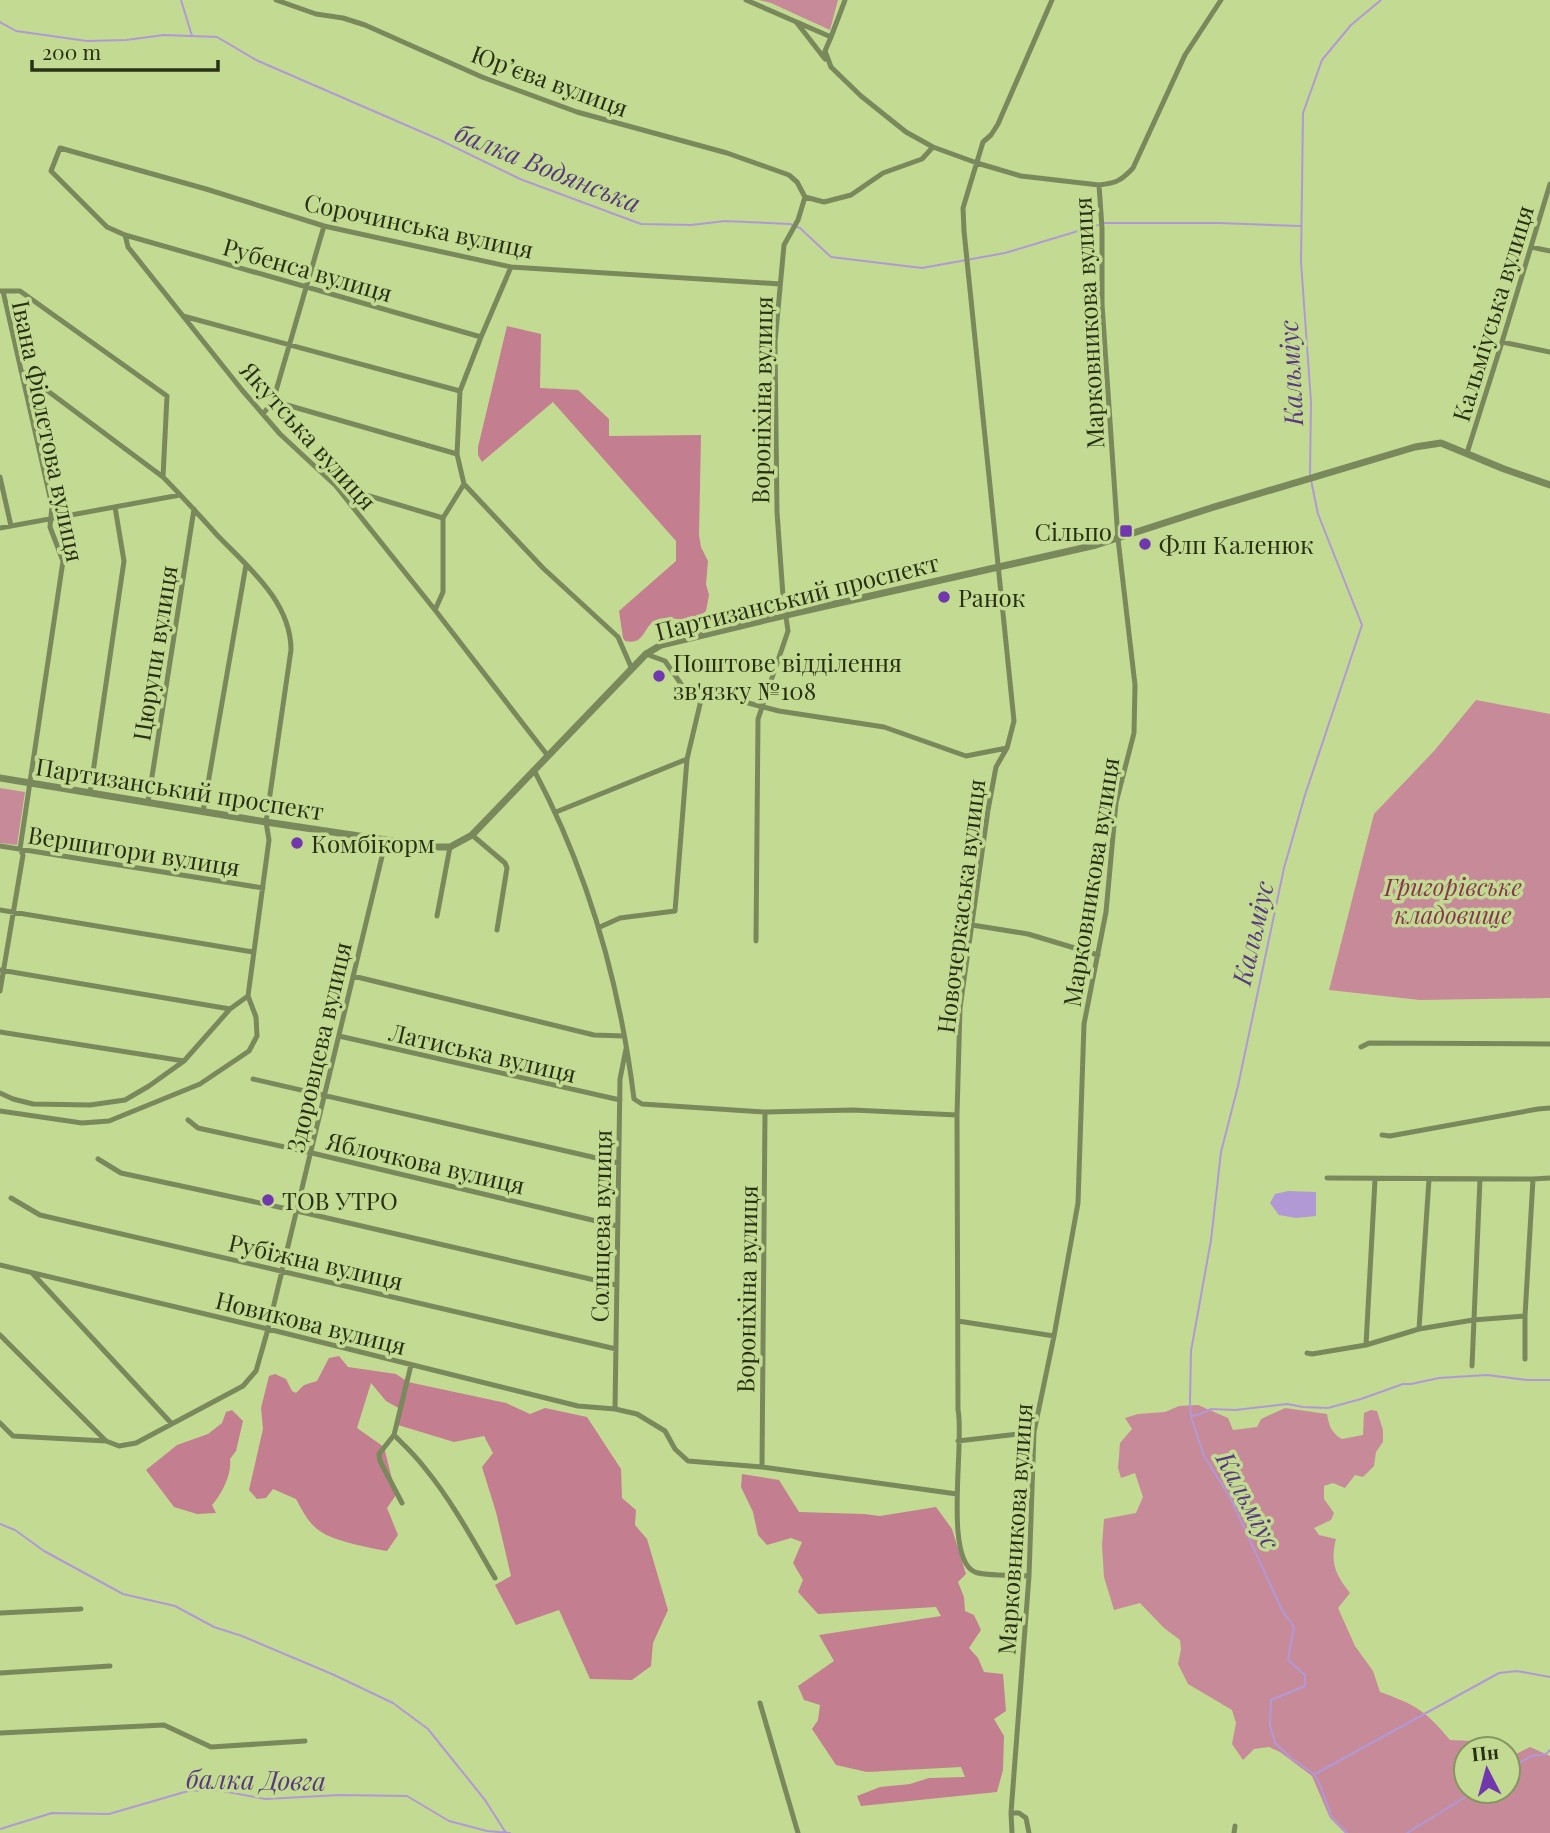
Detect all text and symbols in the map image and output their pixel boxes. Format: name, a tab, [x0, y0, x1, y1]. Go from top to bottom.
scale bar	[32, 28, 217, 72]
text: 200 m	[42, 37, 101, 65]
street label: Юр’єва вулиця	[467, 37, 633, 123]
water label: балка Водянська	[450, 114, 646, 220]
street label: Сорочинська вулиця	[301, 185, 537, 265]
street label: Марковникова вулиця	[1065, 196, 1111, 450]
street label: Кальміуська вулиця	[1444, 201, 1540, 425]
street label: Рубенса вулиця	[220, 230, 396, 308]
street label: Вороніхіна вулиця	[743, 296, 779, 504]
street label: Івана Фіолетова вулиця	[6, 297, 92, 565]
water label: Кальміус	[1270, 319, 1310, 428]
street label: Якутська вулиця	[233, 353, 384, 516]
place label: Сільпо	[1035, 515, 1112, 547]
marker: Сільпо	[1118, 523, 1134, 539]
place label: Флп Каленюк	[1159, 528, 1314, 560]
marker: Флп Каленюк	[1137, 536, 1153, 552]
street label: Партизанський проспект	[652, 545, 942, 647]
street label: Цюрупи вулиця	[124, 563, 184, 743]
place label: Ранок	[958, 581, 1026, 613]
marker: Ранок	[936, 589, 952, 605]
place label: Поштове відділення зв'язку №108	[673, 646, 902, 706]
marker: Поштове відділення зв'язку №108	[651, 668, 667, 684]
street label: Партизанський проспект	[34, 749, 326, 827]
street label: Марковникова вулиця	[1054, 755, 1126, 1009]
street label: Новочеркаська вулиця	[929, 777, 991, 1035]
street label: Вершигори вулиця	[26, 817, 242, 883]
place label: Комбікорм	[311, 827, 435, 859]
marker: Комбікорм	[289, 835, 305, 851]
park label: Григорівське кладовище	[1383, 870, 1522, 930]
water label: Кальміус	[1223, 877, 1281, 989]
street label: Здоровцева вулиця	[278, 939, 358, 1155]
street label: Латиська вулиця	[385, 1015, 580, 1089]
street label: Яблочкова вулиця	[323, 1123, 528, 1200]
street label: Солнцева вулиця	[582, 1129, 618, 1323]
place label: ТОВ УТРО	[282, 1184, 398, 1216]
street label: Вороніхіна вулиця	[728, 1185, 764, 1393]
marker: ТОВ УТРО	[260, 1192, 276, 1208]
street label: Рубіжна вулиця	[226, 1225, 406, 1297]
street label: Новикова вулиця	[212, 1283, 410, 1361]
street label: Марковникова вулиця	[989, 1402, 1039, 1656]
water label: Кальміус	[1208, 1444, 1290, 1556]
north arrow	[1452, 1735, 1522, 1805]
text: Пн	[1470, 1738, 1500, 1766]
water label: балка Довга	[186, 1760, 326, 1798]

